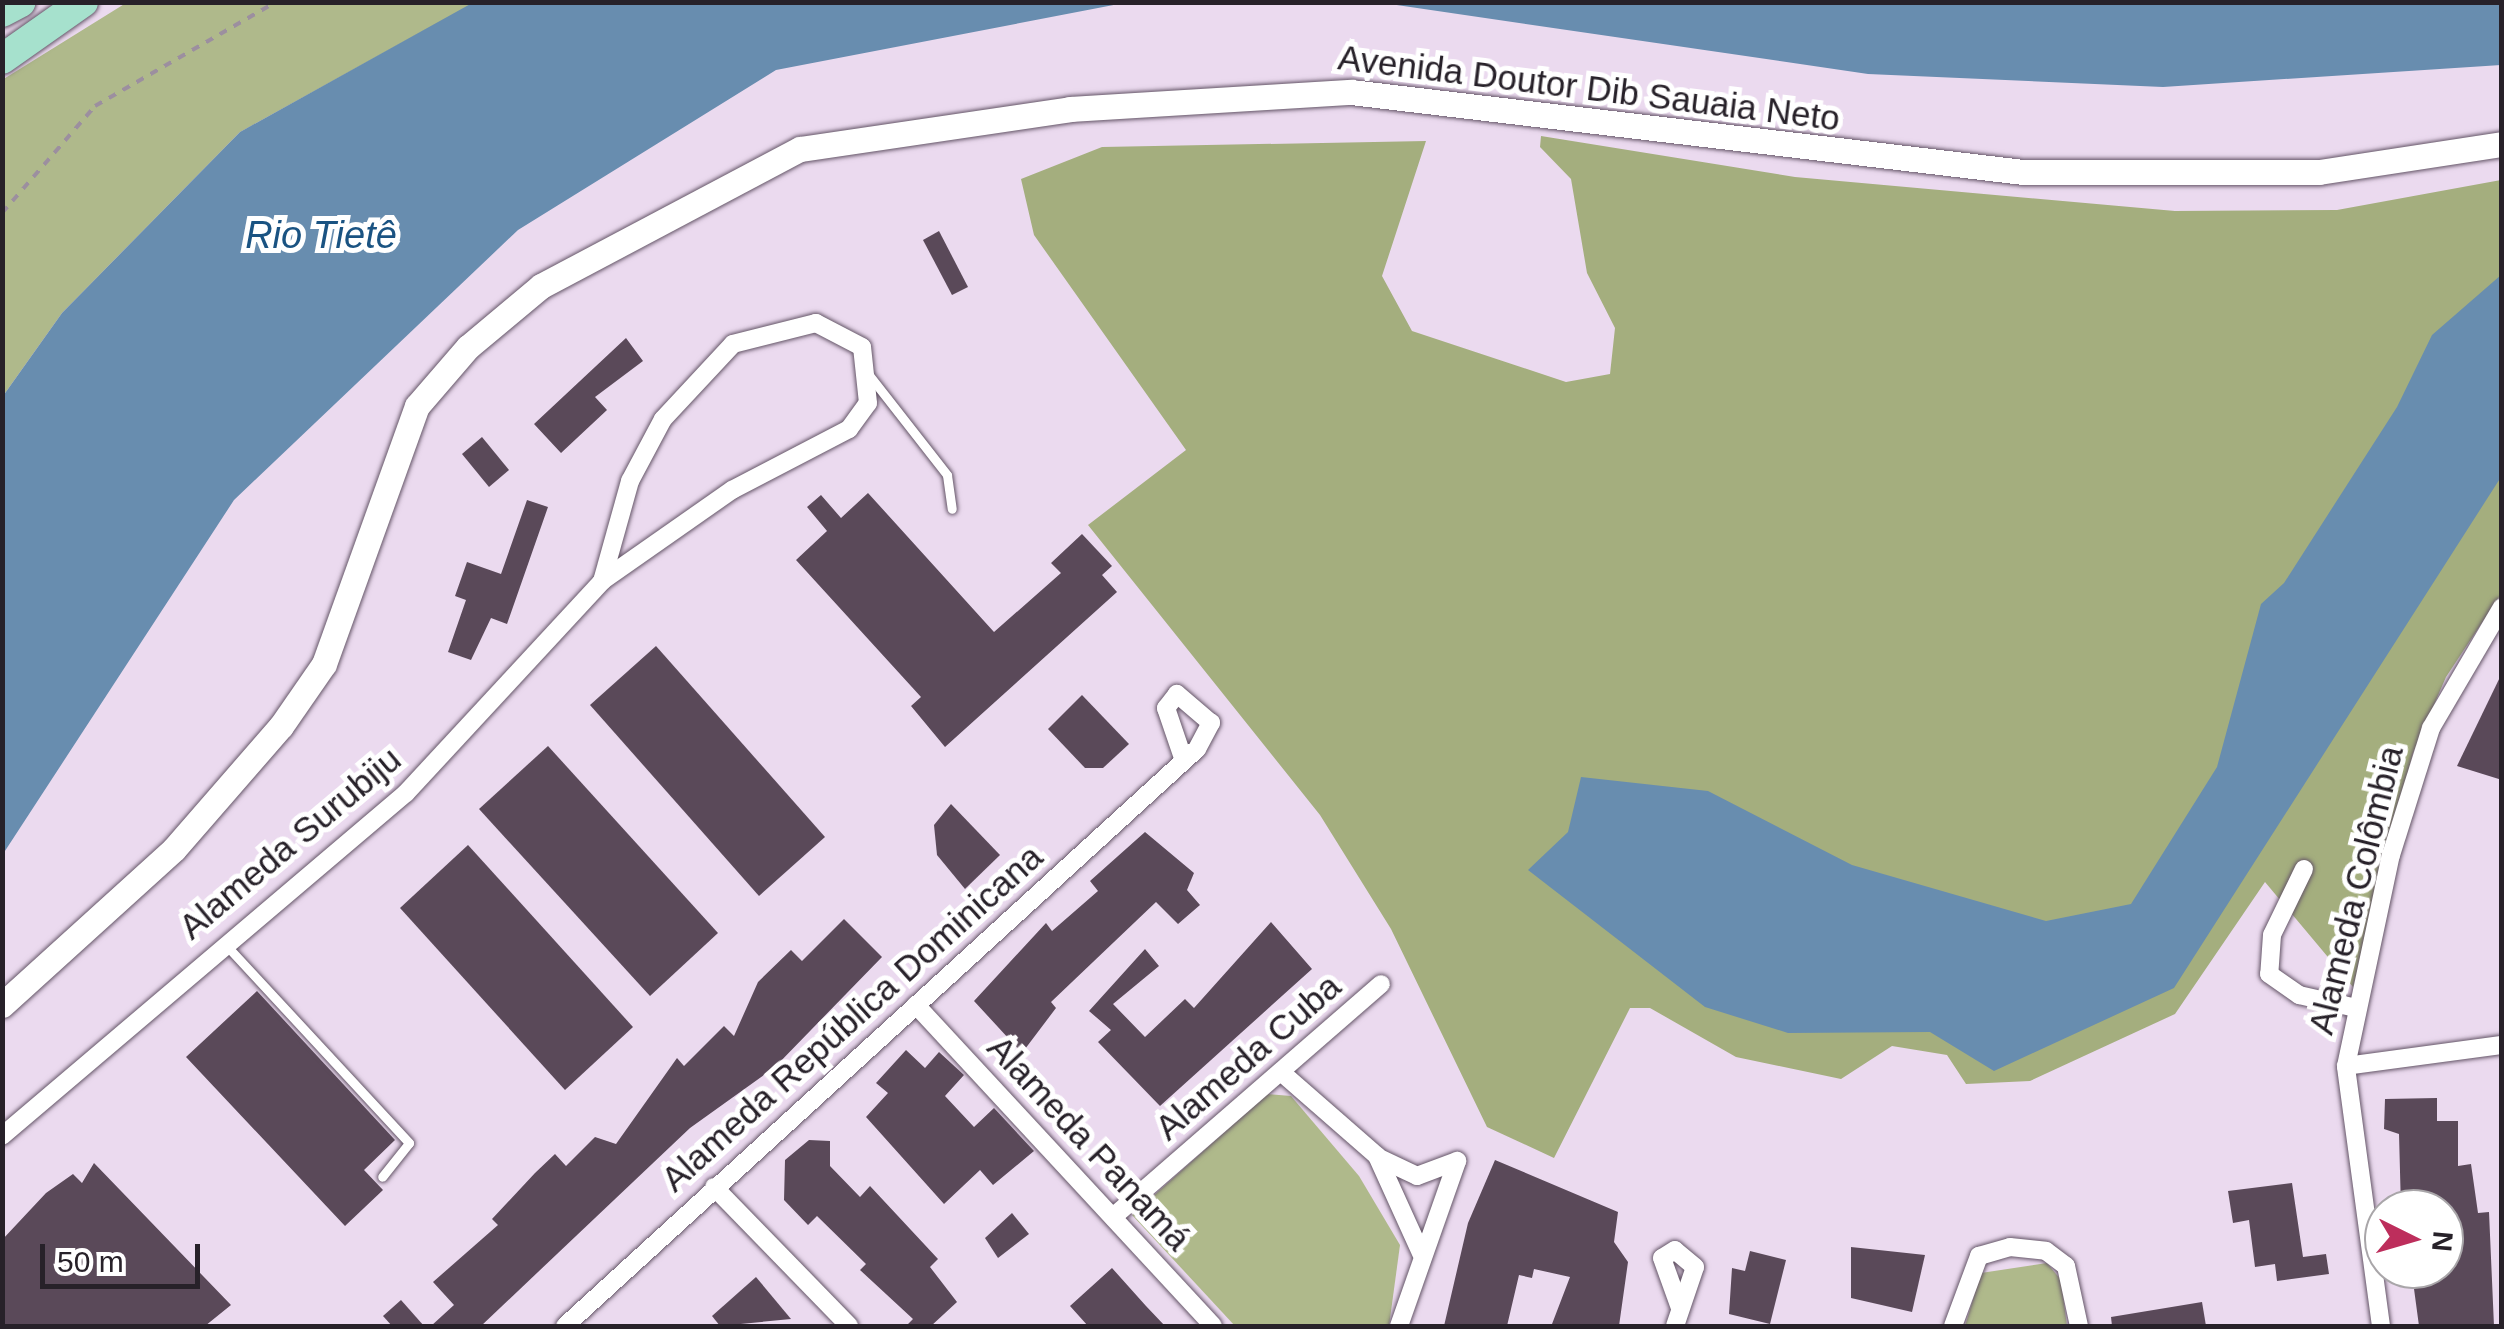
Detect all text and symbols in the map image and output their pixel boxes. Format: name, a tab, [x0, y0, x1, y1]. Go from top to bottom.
street label: Avenida Doutor Dib Sauaia Neto	[1336, 36, 1842, 140]
water label: Rio Tietê	[245, 213, 397, 259]
street label: Alameda Surubiju	[171, 738, 409, 948]
street label: Alameda Colômbia	[2300, 741, 2412, 1039]
street label: Alameda República Dominicana	[653, 836, 1051, 1200]
street label: Alameda Cuba	[1147, 965, 1349, 1149]
street label: Alameda Panamá	[979, 1027, 1199, 1259]
north arrow	[2364, 1189, 2464, 1289]
scale bar	[45, 1224, 205, 1286]
text: N	[2426, 1230, 2459, 1253]
text: 50 m	[57, 1245, 124, 1278]

